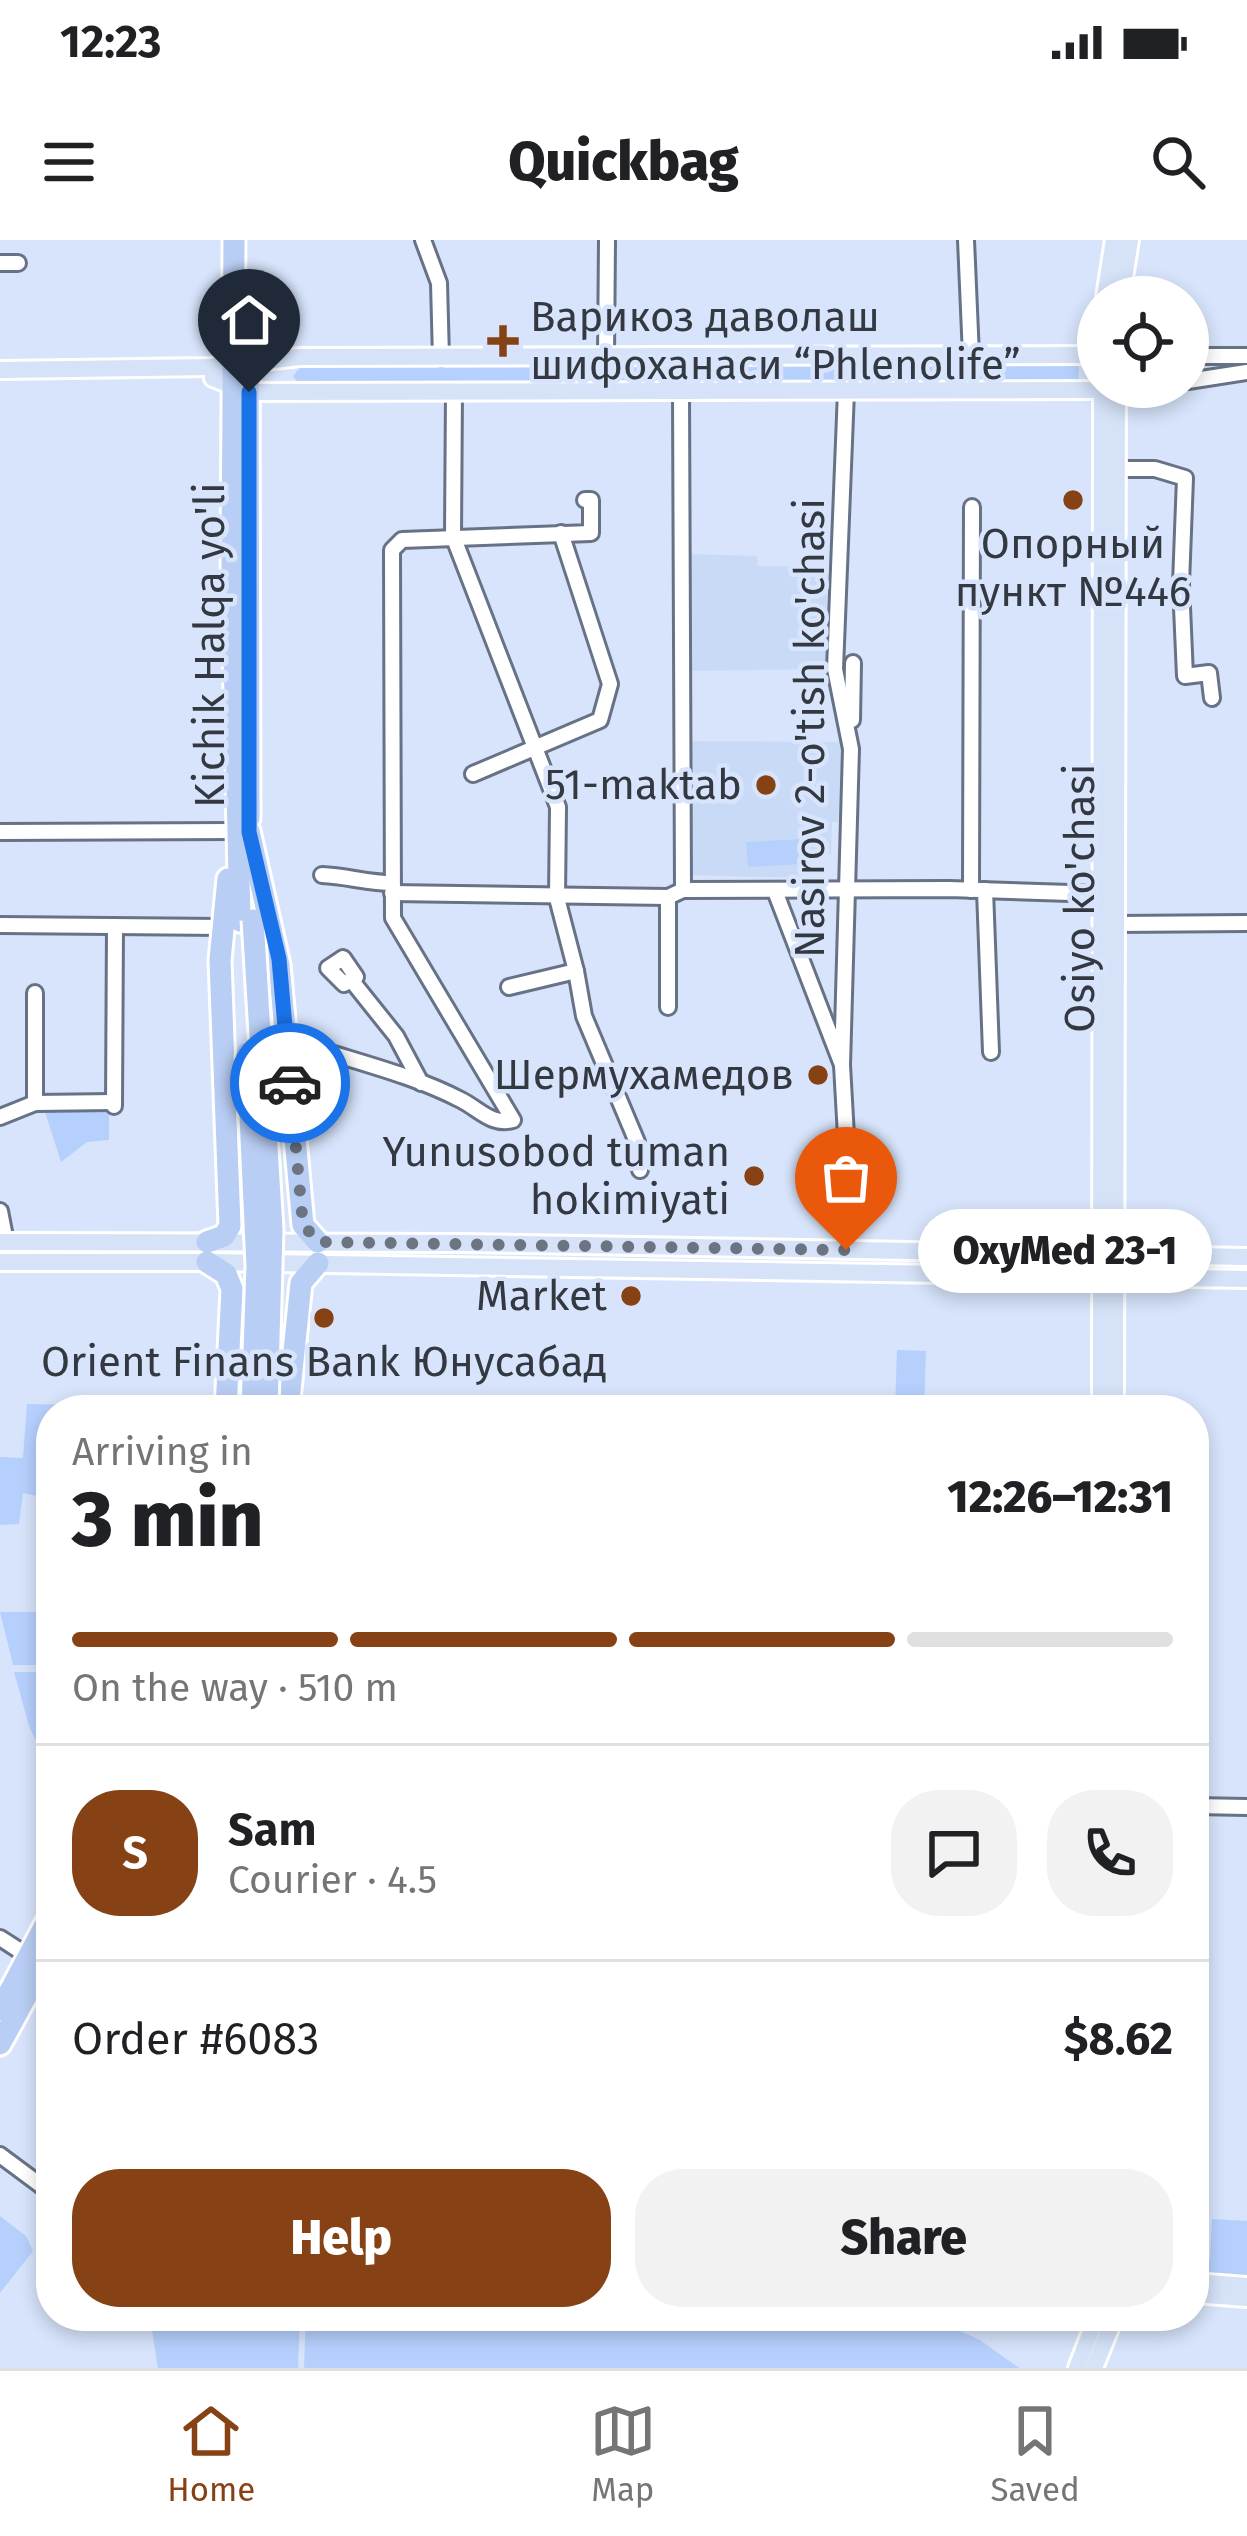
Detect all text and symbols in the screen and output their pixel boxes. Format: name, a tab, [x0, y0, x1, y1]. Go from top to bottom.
text: 12:23	[60, 15, 161, 69]
icon: menu	[36, 129, 102, 195]
icon: search	[1145, 129, 1211, 195]
text: Quickbag	[508, 130, 739, 194]
pin	[198, 269, 300, 392]
map controls	[1077, 276, 1209, 408]
button: locate	[1077, 276, 1209, 408]
icon: home	[216, 287, 282, 353]
place label: Варикоз даволаш шифоханаси “Phlenolife”	[530, 292, 1020, 390]
marker: Варикоз даволаш шифоханаси “Phlenolife”	[487, 325, 519, 357]
street label: Kichik Halqa yo'li	[185, 482, 235, 808]
marker: Опорный пункт №446	[1060, 487, 1086, 513]
street label: Nasirov 2-o'tish ko'chasi	[785, 498, 835, 958]
place label: Опорный пункт №446	[955, 519, 1191, 617]
place label: 51-maktab	[545, 760, 742, 810]
street label: Osiyo ko'chasi	[1055, 763, 1105, 1033]
marker: 51-maktab	[753, 772, 779, 798]
courier	[230, 1023, 350, 1143]
icon: car	[257, 1050, 323, 1116]
place label: Шермухамедов	[494, 1050, 794, 1100]
marker: Шермухамедов	[805, 1062, 831, 1088]
place label: Yunusobod tuman hokimiyati	[383, 1127, 730, 1225]
pin	[795, 1127, 897, 1250]
icon: bag	[813, 1145, 879, 1211]
marker: Yunusobod tuman hokimiyati	[741, 1163, 767, 1189]
callout: OxyMed 23-1	[918, 1208, 1212, 1292]
text: OxyMed 23-1	[953, 1228, 1177, 1274]
place label: Market	[476, 1271, 608, 1321]
marker: Market	[618, 1283, 644, 1309]
marker: Orient Finans Bank Юнусабад	[311, 1305, 337, 1331]
place label: Orient Finans Bank Юнусабад	[41, 1337, 607, 1387]
text: Arriving in	[72, 1429, 253, 1475]
text: 12:26–12:31	[947, 1470, 1173, 1524]
text: 3 min	[72, 1473, 263, 1567]
text: On the way · 510 m	[72, 1665, 398, 1711]
button: chat	[891, 1790, 1017, 1916]
button: phone	[1047, 1790, 1173, 1916]
text: Sam	[228, 1803, 316, 1857]
text: S	[122, 1826, 148, 1880]
text: Courier · 4.5	[228, 1857, 437, 1903]
text: Order #6083	[72, 2012, 320, 2066]
text: $8.62	[1064, 2012, 1173, 2066]
button: Help	[72, 2169, 611, 2307]
button: Share	[635, 2169, 1173, 2307]
tab: Home	[167, 2398, 255, 2510]
tab: Map	[590, 2398, 656, 2510]
tab: Saved	[990, 2398, 1080, 2510]

